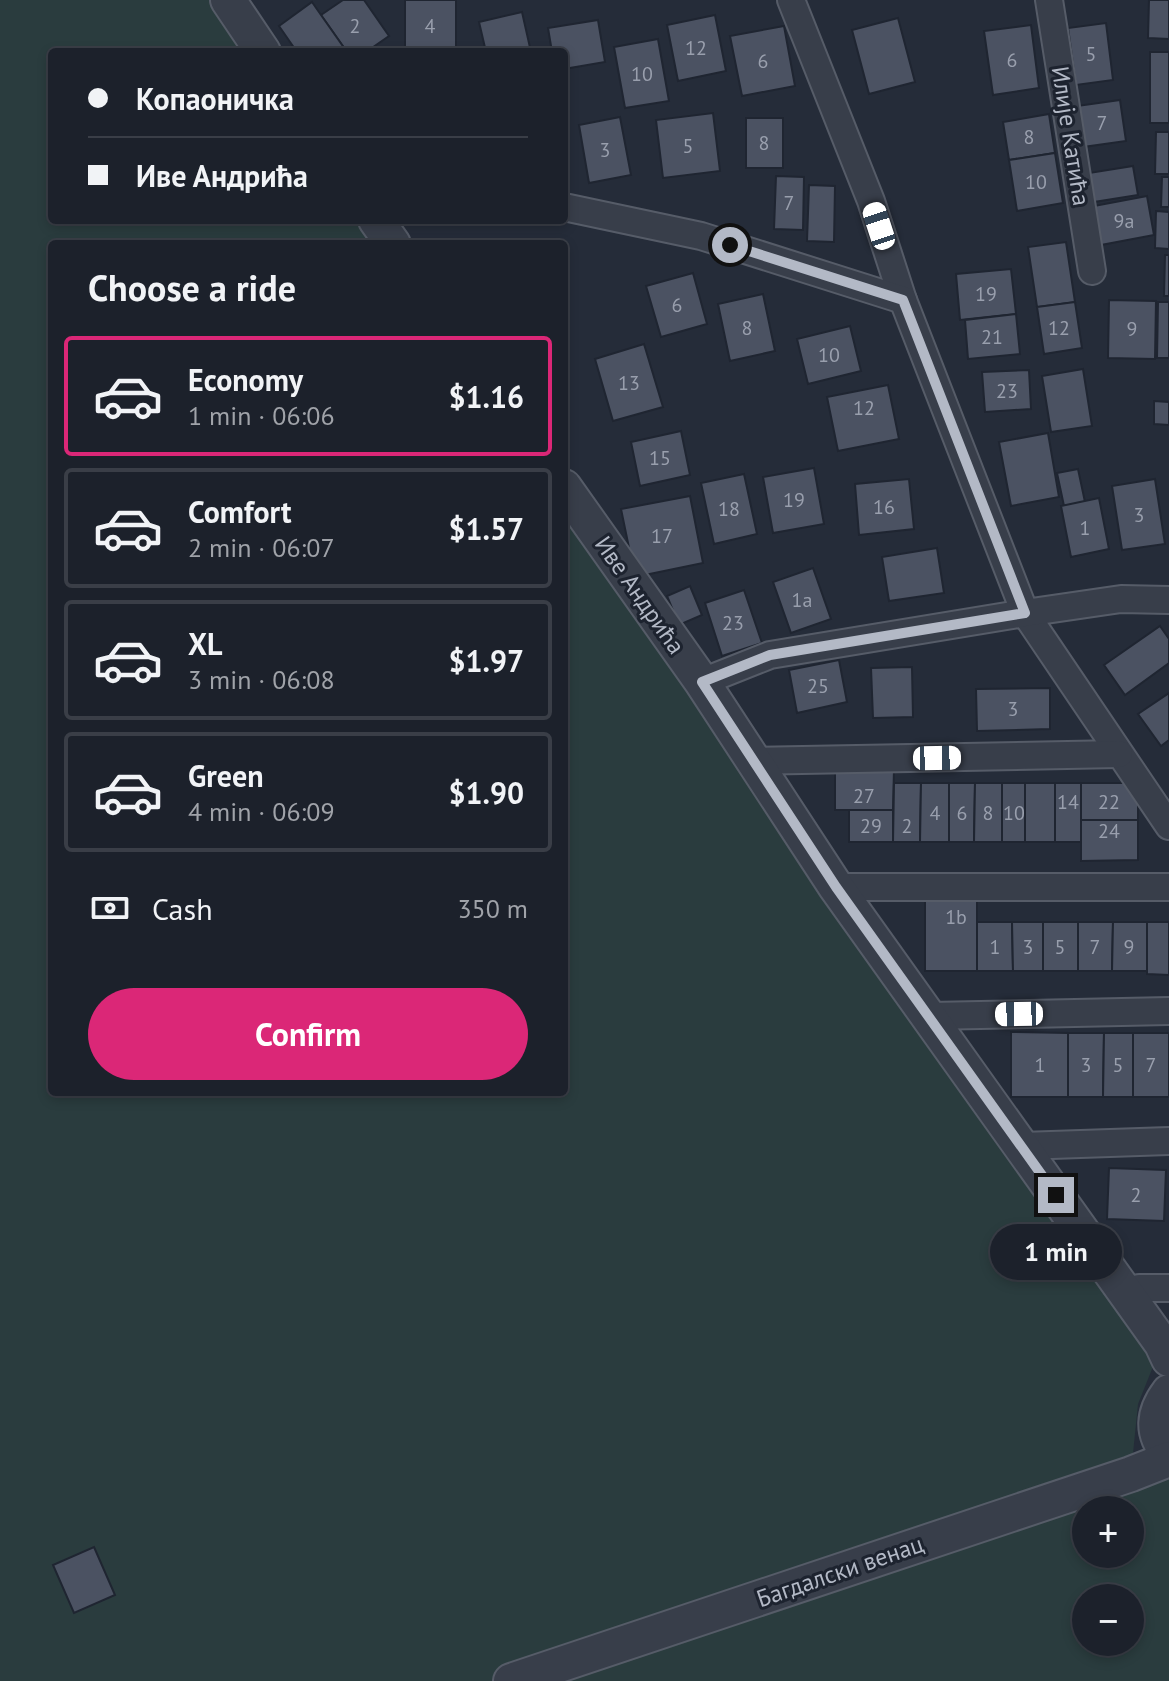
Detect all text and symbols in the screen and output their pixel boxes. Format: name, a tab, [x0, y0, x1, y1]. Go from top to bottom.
house number: 2	[350, 13, 360, 39]
house number: 4	[425, 13, 436, 39]
house number: 12	[685, 35, 707, 61]
house number: 5	[1086, 41, 1096, 67]
house number: 6	[1007, 47, 1017, 73]
house number: 6	[758, 48, 768, 74]
house number: 10	[631, 61, 653, 87]
street label: Илије Катића	[1045, 64, 1097, 208]
text: Копаоничка	[136, 79, 294, 118]
house number: 7	[1097, 110, 1107, 136]
house number: 8	[1024, 124, 1034, 150]
house number: 8	[759, 130, 769, 156]
house number: 5	[683, 133, 693, 159]
house number: 3	[600, 137, 610, 163]
text: Иве Андрића	[136, 156, 308, 195]
house number: 10	[1025, 169, 1047, 195]
house number: 7	[784, 190, 794, 216]
car	[860, 199, 898, 253]
house number: 9a	[1114, 208, 1134, 234]
route start	[712, 227, 748, 263]
text: Choose a ride	[88, 264, 296, 311]
house number: 19	[975, 281, 997, 307]
house number: 6	[672, 292, 682, 318]
house number: 8	[742, 315, 752, 341]
house number: 12	[1048, 315, 1070, 341]
house number: 9	[1127, 316, 1137, 342]
house number: 21	[981, 324, 1003, 350]
house number: 10	[818, 342, 840, 368]
icon: car	[92, 360, 164, 432]
text: Economy	[188, 360, 303, 399]
house number: 13	[618, 370, 640, 396]
text: $1.16	[449, 377, 524, 416]
house number: 23	[996, 378, 1018, 404]
house number: 12	[853, 395, 875, 421]
text: 1 min · 06:06	[188, 399, 335, 432]
house number: 15	[649, 445, 671, 471]
house number: 19	[783, 487, 805, 513]
icon: car	[92, 492, 164, 564]
text: Comfort	[188, 492, 291, 531]
house number: 16	[873, 494, 895, 520]
house number: 18	[718, 496, 740, 522]
house number: 3	[1134, 502, 1144, 528]
text: $1.57	[449, 509, 524, 548]
house number: 1	[1080, 515, 1090, 541]
house number: 17	[651, 523, 673, 549]
street label: Иве Андрића	[588, 530, 692, 660]
text: 2 min · 06:07	[188, 531, 335, 564]
house number: 1a	[792, 587, 812, 613]
house number: 23	[722, 610, 744, 636]
icon: car	[92, 624, 164, 696]
text: XL	[188, 624, 222, 663]
text: $1.97	[449, 641, 524, 680]
text: 3 min · 06:08	[188, 663, 335, 696]
house number: 25	[807, 673, 829, 699]
house number: 3	[1008, 696, 1018, 722]
car	[913, 746, 961, 770]
icon: car	[92, 756, 164, 828]
text: Green	[188, 756, 263, 795]
text: $1.90	[449, 773, 524, 812]
house number: 27	[853, 783, 875, 809]
house number: 14	[1057, 789, 1079, 815]
house number: 22	[1098, 789, 1120, 815]
text: 4 min · 06:09	[188, 795, 335, 828]
house number: 4	[930, 800, 941, 826]
house number: 6	[957, 800, 967, 826]
house number: 8	[983, 800, 993, 826]
house number: 10	[1003, 800, 1025, 826]
house number: 29	[860, 813, 882, 839]
house number: 2	[902, 813, 912, 839]
house number: 24	[1098, 818, 1120, 844]
icon: cash	[88, 886, 132, 930]
text: Cash	[152, 889, 213, 928]
text: 350 m	[457, 892, 528, 925]
house number: 1b	[945, 904, 967, 930]
house number: 1	[990, 934, 1000, 960]
house number: 3	[1023, 934, 1033, 960]
house number: 5	[1055, 934, 1065, 960]
house number: 7	[1090, 934, 1100, 960]
house number: 9	[1124, 934, 1134, 960]
button: Confirm	[88, 988, 528, 1080]
car	[995, 1002, 1043, 1026]
house number: 1	[1035, 1052, 1045, 1078]
house number: 3	[1081, 1052, 1091, 1078]
house number: 5	[1113, 1052, 1123, 1078]
house number: 7	[1146, 1052, 1156, 1078]
route end	[1038, 1177, 1074, 1213]
house number: 2	[1131, 1182, 1141, 1208]
callout: 1 min	[990, 1223, 1122, 1279]
text: 1 min	[1024, 1235, 1088, 1268]
map controls	[1072, 1496, 1144, 1656]
button: +	[1072, 1496, 1144, 1568]
street label: Багдалски венац	[752, 1528, 928, 1614]
button: −	[1072, 1584, 1144, 1656]

